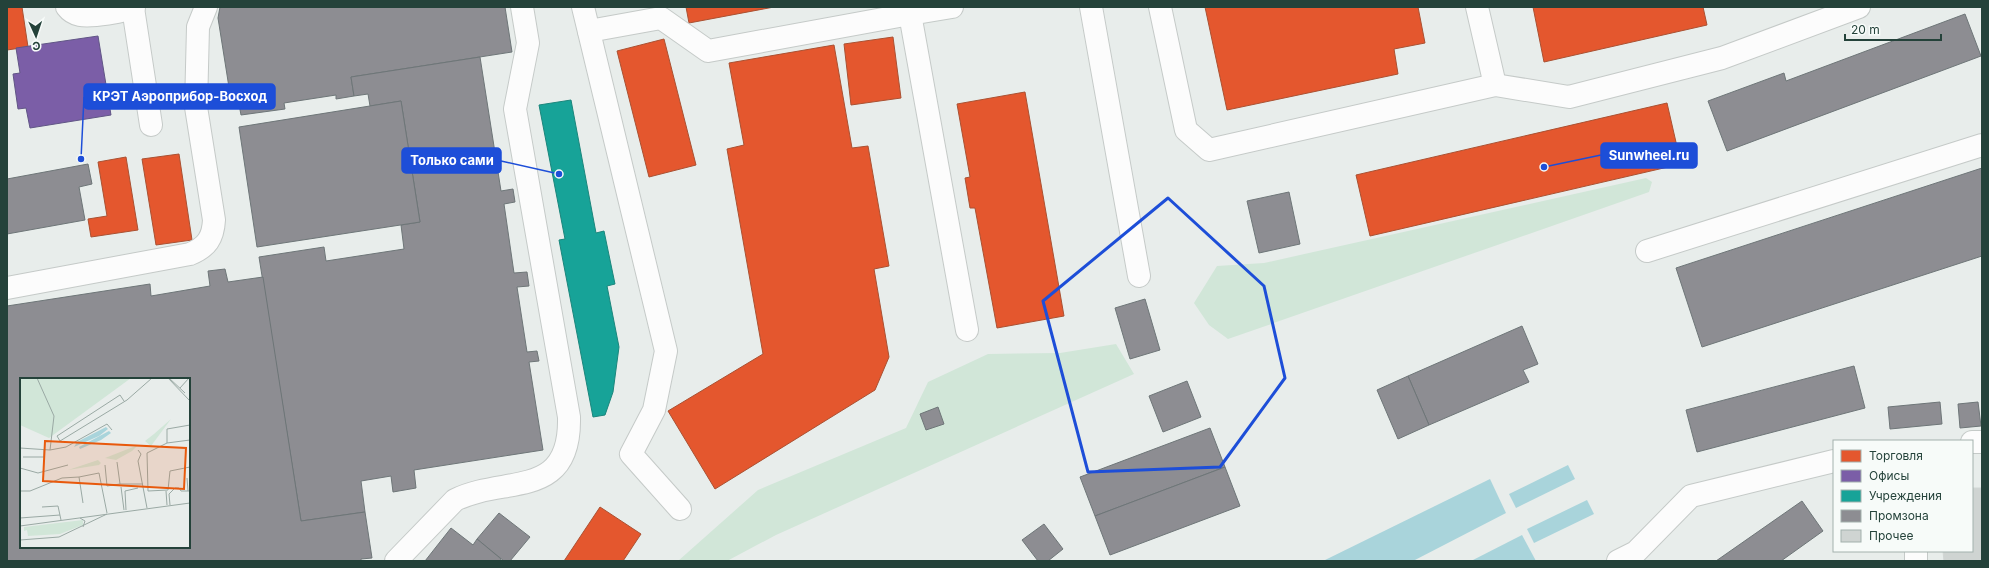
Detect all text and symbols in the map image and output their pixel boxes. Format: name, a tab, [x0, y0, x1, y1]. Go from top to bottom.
north arrow	[16, 16, 56, 56]
scale bar	[1845, 16, 1941, 42]
text: 20 m	[1851, 22, 1880, 37]
text: С	[32, 39, 41, 53]
callout: КРЭТ Аэроприбор-Восход	[84, 84, 275, 109]
text: КРЭТ Аэроприбор-Восход	[93, 88, 268, 104]
callout: Sunwheel.ru	[1601, 143, 1697, 168]
text: Sunwheel.ru	[1609, 147, 1689, 163]
callout: Только сами	[402, 148, 501, 173]
text: Только сами	[410, 152, 494, 168]
inset map	[20, 378, 190, 548]
legend	[1833, 440, 1973, 552]
text: Торговля	[1869, 448, 1923, 463]
text: Офисы	[1869, 468, 1909, 483]
text: Учреждения	[1869, 488, 1942, 503]
text: Промзона	[1869, 508, 1929, 523]
text: Прочее	[1869, 528, 1914, 543]

